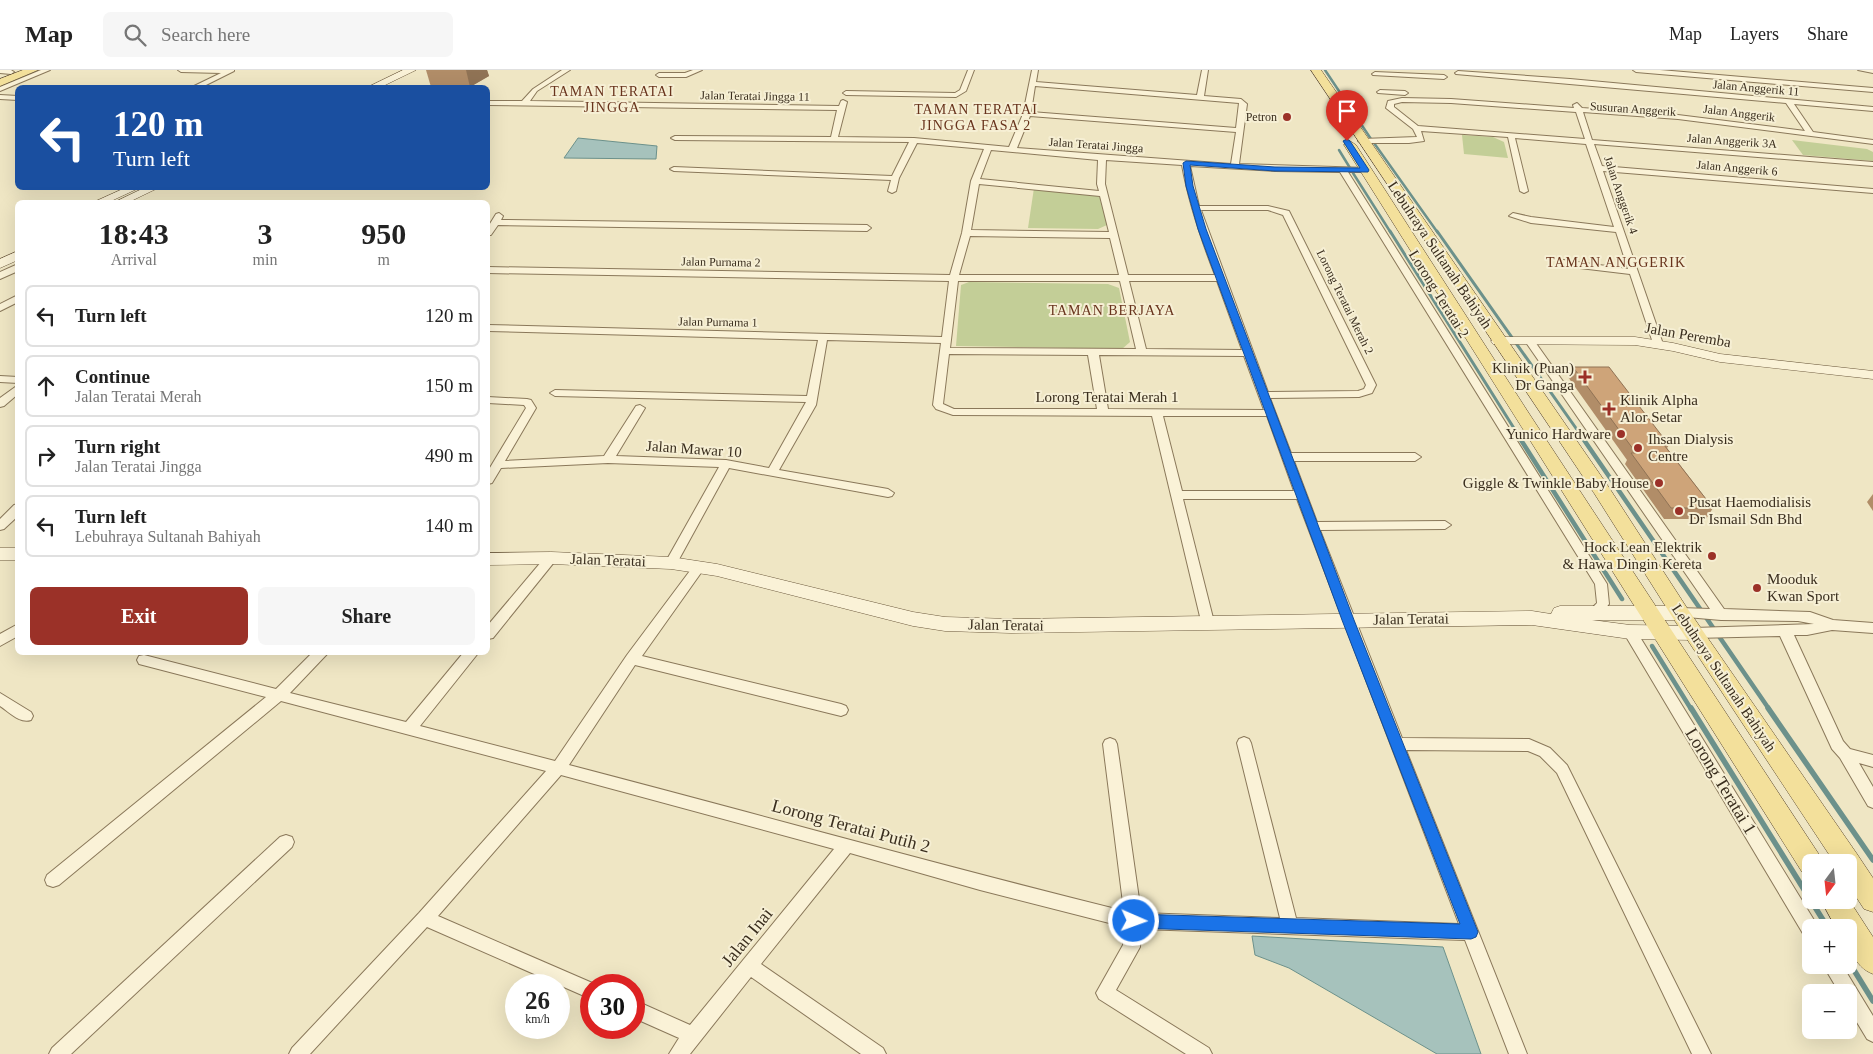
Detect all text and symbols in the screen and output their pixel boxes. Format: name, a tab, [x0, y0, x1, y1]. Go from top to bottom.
search box	[103, 12, 453, 57]
text: Map	[25, 21, 73, 47]
icon: search	[121, 21, 149, 49]
text: Search here	[161, 24, 250, 45]
text: Map	[1669, 24, 1702, 44]
text: Layers	[1730, 24, 1779, 44]
text: Share	[1807, 24, 1848, 44]
street label: Jalan Anggerik 11	[1712, 77, 1800, 99]
district label: TAMAN TERATAI JINGGA	[550, 84, 674, 115]
street label: Jalan Teratai Jingga 11	[700, 88, 810, 104]
pin	[1326, 90, 1368, 141]
icon: arrive	[1333, 97, 1361, 125]
street label: Susuran Anggerik	[1589, 99, 1677, 119]
district label: TAMAN TERATAI JINGGA FASA 2	[914, 102, 1038, 133]
street label: Jalan Anggerik	[1702, 102, 1776, 124]
icon: left	[30, 105, 95, 170]
text: 120 m	[113, 105, 203, 144]
place label: Petron	[1246, 110, 1277, 124]
marker: Petron	[1281, 111, 1293, 123]
street label: Jalan Anggerik 3A	[1687, 131, 1778, 151]
street label: Jalan Teratai Jingga	[1048, 135, 1144, 155]
text: Turn left	[113, 146, 190, 171]
street label: Jalan Anggerik 4	[1601, 154, 1641, 236]
street label: Jalan Anggerik 6	[1696, 157, 1778, 179]
street label: Lebuhraya Sultanah Bahiyah	[1385, 178, 1496, 332]
text: 18:43	[99, 217, 169, 250]
text: 3	[257, 217, 272, 250]
text: 950	[361, 217, 406, 250]
street label: Lorong Teratai Merah 2	[1314, 247, 1376, 357]
street label: Lorong Teratai 2	[1406, 247, 1472, 341]
text: Arrival	[111, 251, 157, 268]
text: min	[253, 251, 277, 268]
text: m	[377, 251, 390, 268]
street label: Jalan Purnama 2	[681, 254, 761, 270]
district label: TAMAN ANGGERIK	[1546, 255, 1686, 270]
icon: left	[32, 302, 60, 330]
district label: TAMAN BERJAYA	[1049, 303, 1175, 318]
text: Turn left	[75, 305, 147, 326]
text: 120 m	[425, 305, 473, 326]
street label: Jalan Purnama 1	[678, 314, 758, 330]
street label: Jalan Peremba	[1644, 320, 1733, 350]
place label: Klinik (Puan) Dr Ganga	[1492, 360, 1574, 393]
text: Continue	[75, 366, 150, 387]
marker: Klinik (Puan) Dr Ganga	[1578, 370, 1592, 384]
icon: ahead	[32, 372, 60, 400]
text: 150 m	[425, 375, 473, 396]
text: Jalan Teratai Merah	[75, 388, 202, 405]
street label: Lorong Teratai Merah 1	[1035, 389, 1179, 405]
place label: Klinik Alpha Alor Setar	[1620, 392, 1698, 425]
marker: Klinik Alpha Alor Setar	[1602, 402, 1616, 416]
place label: Yunico Hardware	[1506, 426, 1611, 442]
marker: Yunico Hardware	[1615, 428, 1627, 440]
place label: Ihsan Dialysis Centre	[1648, 431, 1734, 464]
text: Turn right	[75, 436, 160, 457]
street label: Jalan Mawar 10	[646, 438, 742, 460]
icon: right	[32, 442, 60, 470]
marker: Ihsan Dialysis Centre	[1632, 442, 1644, 454]
text: 490 m	[425, 445, 473, 466]
text: Jalan Teratai Jingga	[75, 458, 202, 475]
place label: Giggle & Twinkle Baby House	[1463, 475, 1649, 491]
marker: Giggle & Twinkle Baby House	[1653, 477, 1665, 489]
place label: Pusat Haemodialisis Dr Ismail Sdn Bhd	[1689, 494, 1811, 527]
marker: Pusat Haemodialisis Dr Ismail Sdn Bhd	[1673, 505, 1685, 517]
text: Turn left	[75, 506, 147, 527]
icon: left	[32, 512, 60, 540]
text: 140 m	[425, 515, 473, 536]
text: Lebuhraya Sultanah Bahiyah	[75, 528, 261, 545]
place label: Hock Lean Elektrik & Hawa Dingin Kereta	[1562, 539, 1702, 572]
marker: Hock Lean Elektrik & Hawa Dingin Kereta	[1706, 550, 1718, 562]
street label: Jalan Teratai	[570, 551, 646, 569]
place label: Mooduk Kwan Sport	[1767, 571, 1840, 604]
marker: Mooduk Kwan Sport	[1751, 582, 1763, 594]
button: Exit	[30, 587, 248, 645]
button: Share	[258, 587, 475, 645]
street label: Lebuhraya Sultanah Bahiyah	[1669, 601, 1780, 755]
street label: Jalan Teratai	[1373, 610, 1449, 628]
street label: Jalan Teratai	[968, 616, 1044, 634]
street label: Lorong Teratai 1	[1681, 724, 1761, 838]
street label: Lorong Teratai Putih 2	[770, 795, 932, 857]
north arrow	[1802, 854, 1858, 909]
map controls	[1802, 854, 1857, 1039]
position arrow	[1107, 894, 1159, 946]
street label: Jalan Inai	[717, 904, 777, 970]
button: +	[1802, 919, 1857, 974]
speed limit sign: 30	[580, 974, 645, 1039]
button: −	[1802, 984, 1857, 1039]
text: 26	[525, 987, 550, 1014]
text: km/h	[525, 1012, 550, 1026]

